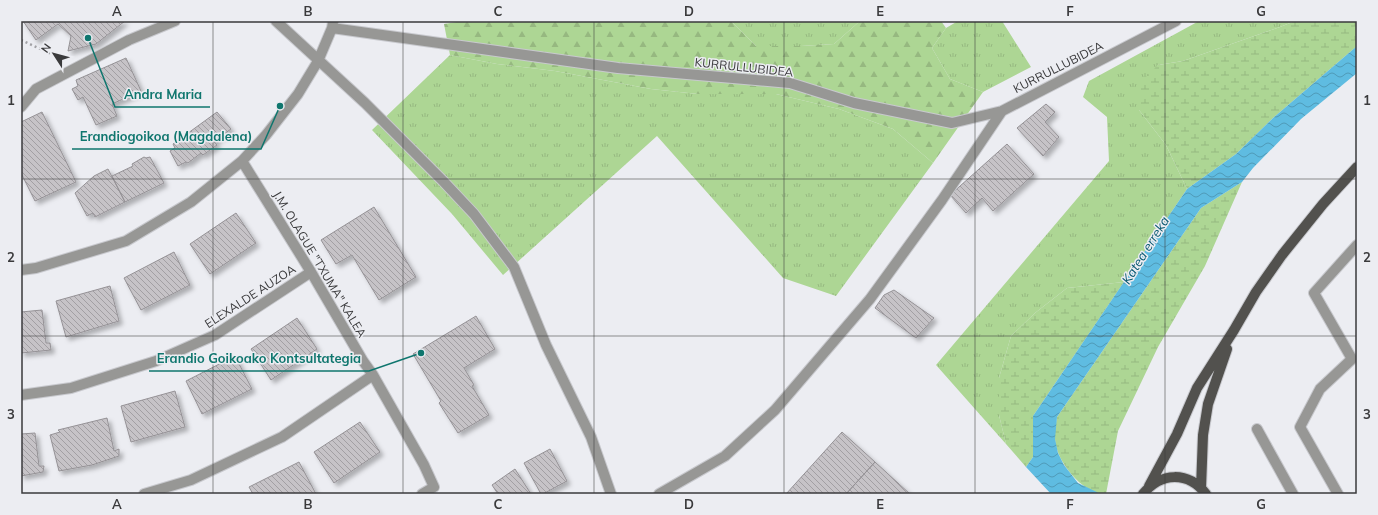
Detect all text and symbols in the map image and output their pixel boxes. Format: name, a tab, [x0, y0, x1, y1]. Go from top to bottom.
text: A	[112, 3, 122, 19]
text: B	[304, 3, 313, 19]
text: C	[494, 3, 503, 19]
text: D	[684, 3, 694, 19]
text: E	[876, 3, 884, 19]
text: F	[1066, 3, 1074, 19]
text: G	[1256, 3, 1266, 19]
north arrow	[34, 34, 74, 74]
street label: KURRULLUBIDEA	[1010, 38, 1106, 96]
text: N	[38, 41, 54, 56]
street label: KURRULLUBIDEA	[694, 54, 794, 80]
callout: Andra Maria	[115, 82, 210, 107]
text: Andra Maria	[124, 86, 202, 102]
text: 1	[7, 92, 15, 108]
text: 1	[1363, 92, 1371, 108]
callout: Erandiogoikoa (Magdalena)	[72, 124, 261, 149]
text: Erandiogoikoa (Magdalena)	[80, 128, 252, 144]
street label: J.M. OLAGUE "TXUMA" KALEA	[270, 188, 370, 340]
water label: Katea erreka	[1118, 213, 1172, 287]
text: 2	[7, 249, 15, 265]
text: 2	[1363, 249, 1371, 265]
street label: ELEXALDE AUZOA	[202, 261, 298, 331]
callout: Erandio Goikoako Kontsultategia	[149, 346, 369, 371]
text: Erandio Goikoako Kontsultategia	[157, 350, 361, 366]
text: 3	[7, 406, 15, 422]
text: 3	[1363, 406, 1371, 422]
text: A	[112, 496, 122, 512]
text: B	[304, 496, 313, 512]
text: C	[494, 496, 503, 512]
text: D	[684, 496, 694, 512]
text: E	[876, 496, 884, 512]
text: F	[1066, 496, 1074, 512]
text: G	[1256, 496, 1266, 512]

